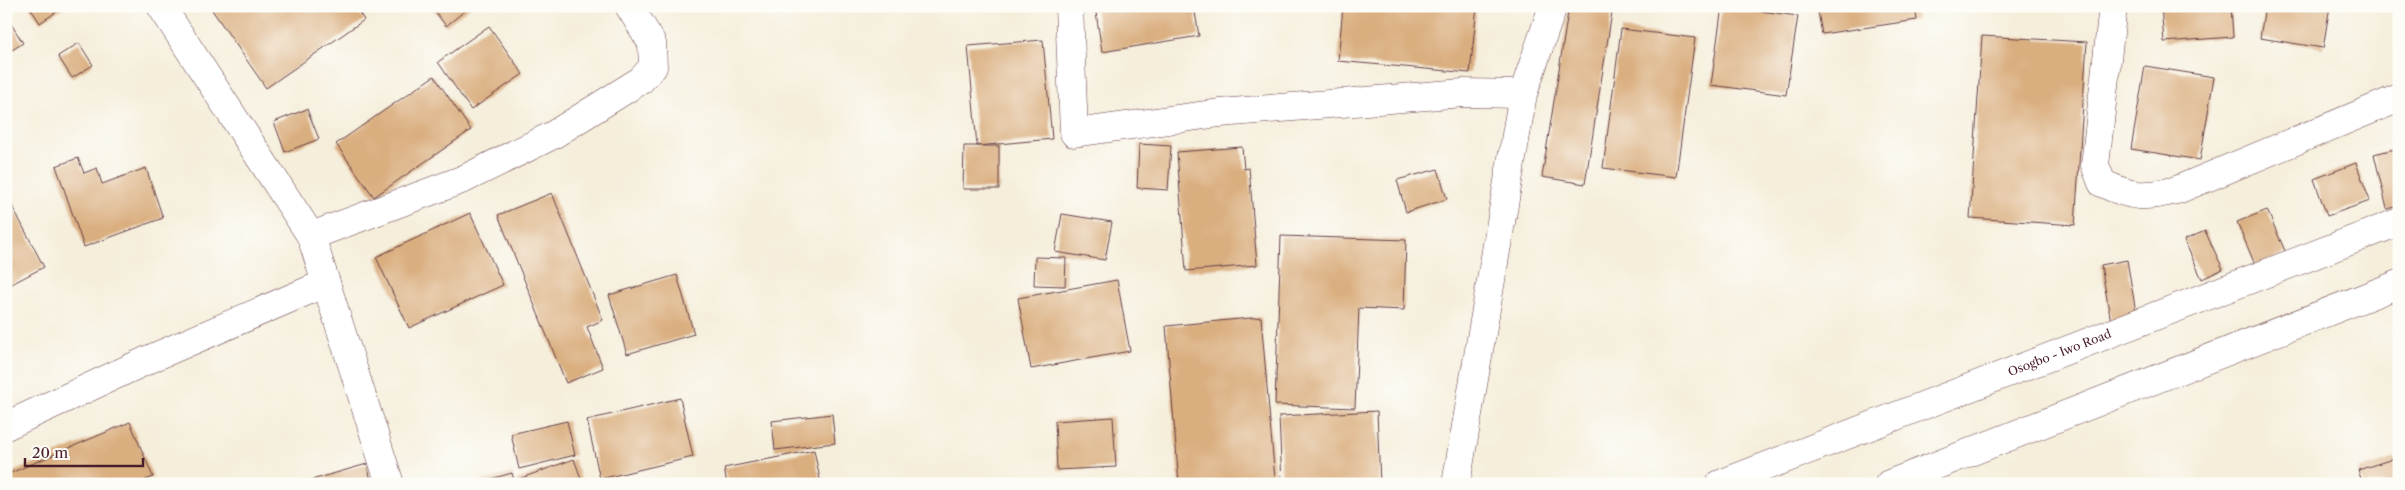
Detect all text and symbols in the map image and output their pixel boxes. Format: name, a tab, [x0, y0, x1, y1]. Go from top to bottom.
street label: Osogbo - Iwo Road	[2006, 326, 2114, 379]
scale bar	[25, 435, 142, 467]
text: 20 m	[32, 443, 68, 462]

